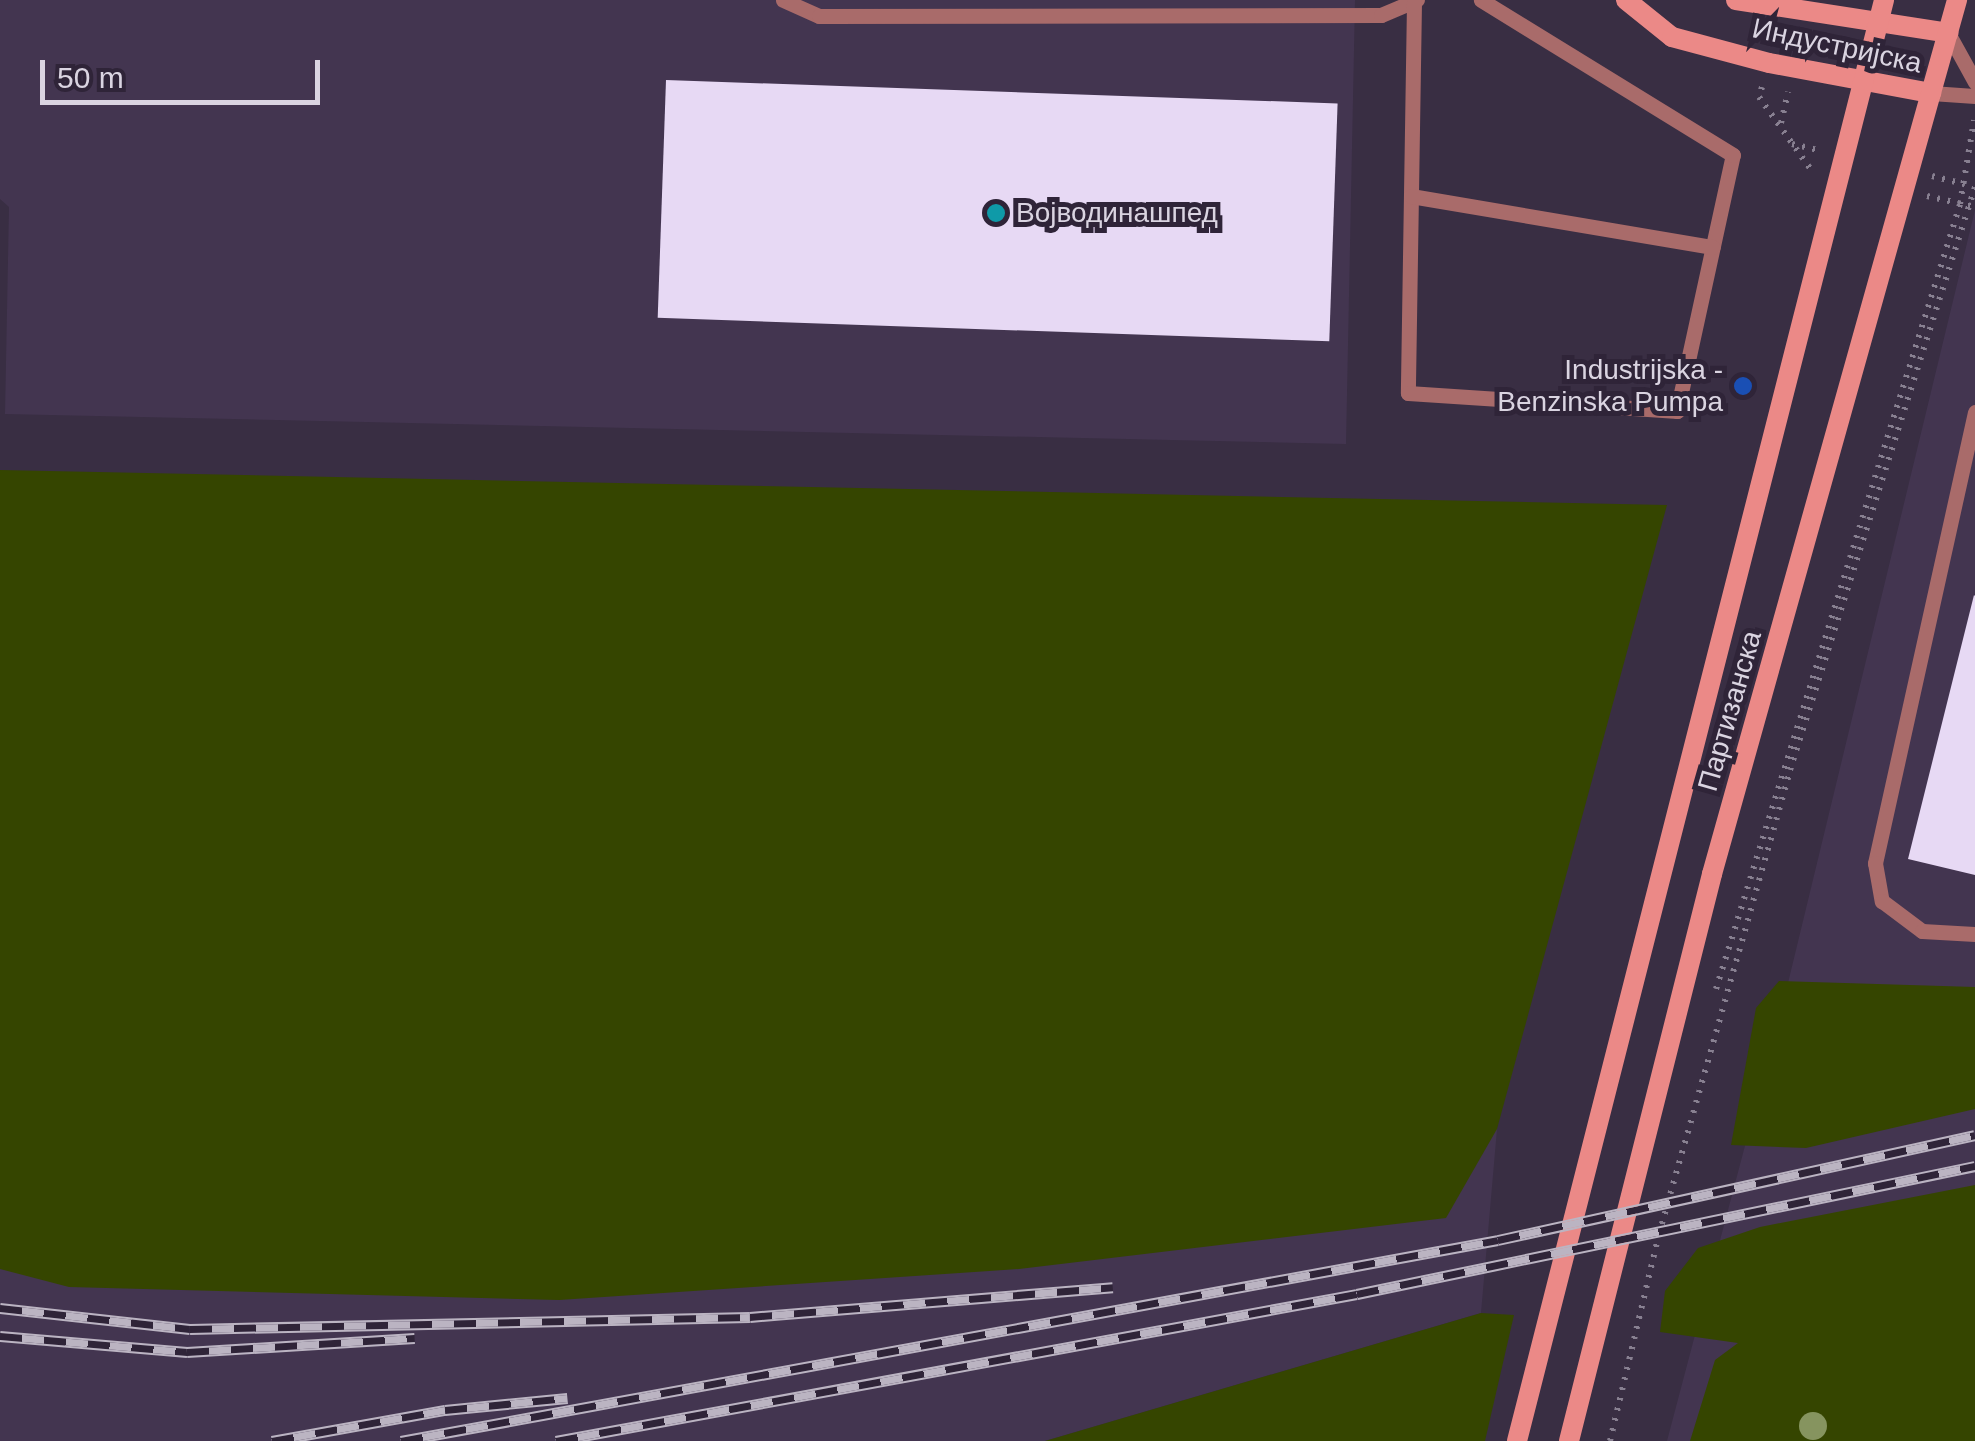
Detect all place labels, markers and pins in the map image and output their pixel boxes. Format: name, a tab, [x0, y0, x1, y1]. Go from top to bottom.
place label: Војводинашпед	[1016, 196, 1218, 230]
marker: Војводинашпед	[985, 202, 1007, 224]
place label: Industrijska - Benzinska Pumpa	[1497, 353, 1723, 419]
marker: Industrijska - Benzinska Pumpa	[1732, 375, 1754, 397]

